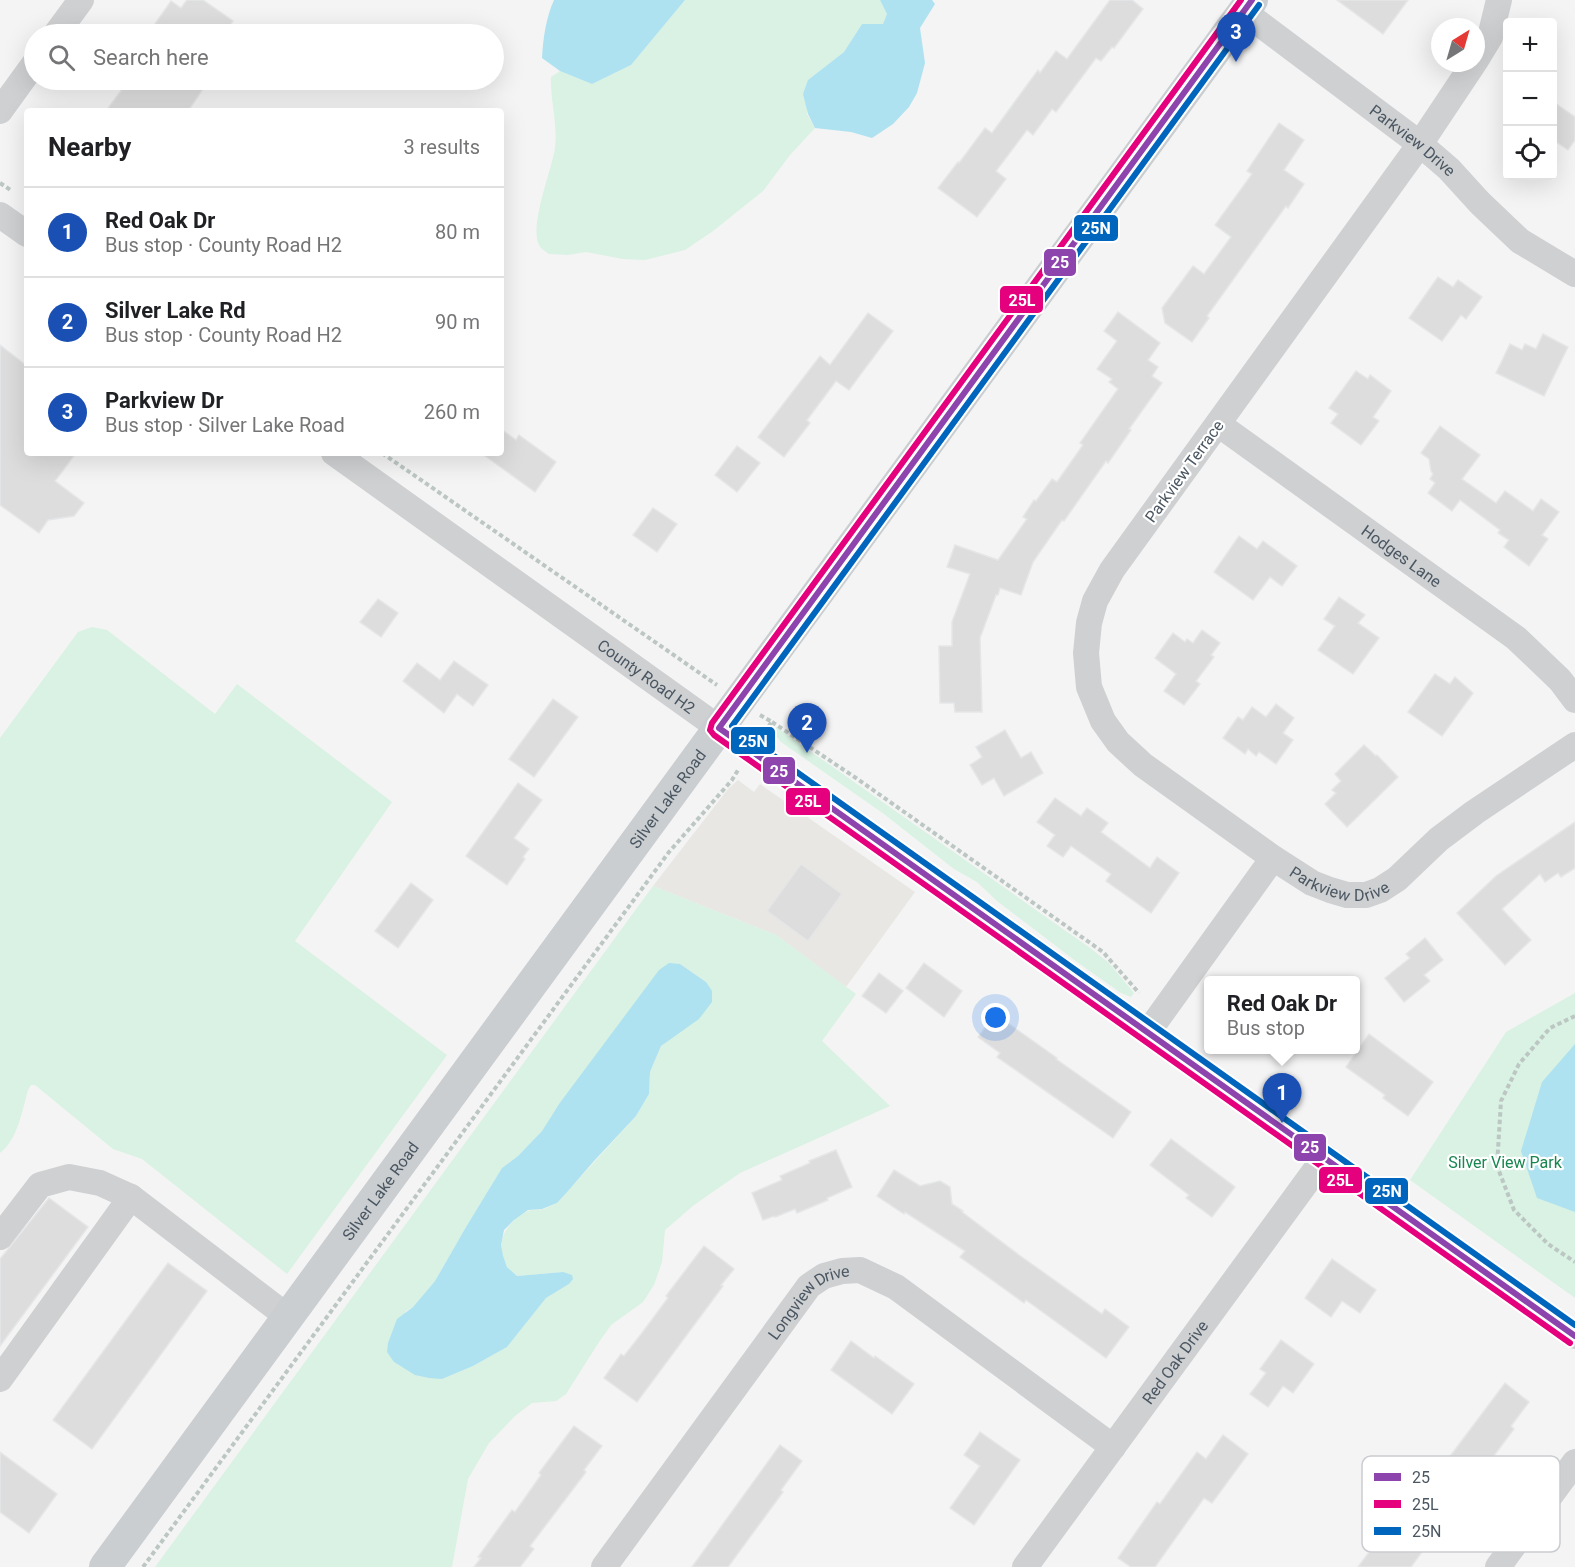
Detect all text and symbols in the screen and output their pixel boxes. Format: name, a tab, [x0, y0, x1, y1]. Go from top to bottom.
pin: 3	[1216, 13, 1256, 62]
north arrow	[1431, 18, 1485, 72]
map controls	[1503, 18, 1557, 180]
button: +	[1503, 18, 1557, 72]
search box	[24, 24, 504, 90]
icon: search	[45, 41, 78, 74]
text: Search here	[93, 45, 209, 70]
button: −	[1503, 72, 1557, 126]
street label: Parkview Drive	[1366, 101, 1460, 180]
button: locate	[1503, 126, 1557, 180]
text: Nearby	[48, 132, 131, 162]
text: 3 results	[404, 135, 480, 159]
text: Red Oak Dr	[105, 208, 215, 233]
line badge: 25N	[1073, 214, 1119, 242]
text: 25N	[1081, 219, 1111, 238]
text: 1	[62, 220, 73, 244]
text: 80 m	[435, 220, 480, 244]
text: Bus stop · County Road H2	[105, 233, 342, 257]
line badge: 25	[1043, 248, 1077, 277]
text: 25	[1051, 253, 1069, 272]
line badge: 25L	[999, 285, 1044, 314]
text: 25L	[1008, 291, 1036, 310]
text: Silver Lake Rd	[105, 298, 246, 323]
text: 2	[62, 310, 73, 334]
text: 90 m	[435, 310, 480, 334]
text: Bus stop · County Road H2	[105, 323, 342, 347]
text: Parkview Dr	[105, 388, 223, 413]
text: 3	[62, 400, 73, 424]
text: 260 m	[424, 400, 480, 424]
text: Bus stop · Silver Lake Road	[105, 413, 345, 437]
street label: Parkview Terrace	[1141, 417, 1228, 526]
street label: Hodges Lane	[1358, 521, 1445, 591]
street label: County Road H2	[594, 635, 698, 718]
pin: 2	[788, 704, 826, 753]
line badge: 25N	[730, 726, 776, 755]
text: 25N	[738, 732, 768, 751]
street label: Silver Lake Road	[625, 746, 710, 852]
line badge: 25	[762, 756, 796, 785]
text: 25	[770, 762, 788, 781]
line badge: 25L	[785, 787, 831, 816]
text: 25L	[794, 792, 822, 811]
street label: Parkview Drive	[1286, 862, 1393, 905]
popup	[1204, 976, 1360, 1054]
text: Red Oak Dr	[1227, 991, 1337, 1016]
your location	[981, 1003, 1010, 1032]
text: Bus stop	[1227, 1016, 1305, 1040]
pin: 1	[1262, 1074, 1302, 1123]
line badge: 25	[1293, 1133, 1327, 1162]
street label: Silver Lake Road	[338, 1138, 423, 1244]
text: 25	[1301, 1138, 1319, 1157]
park label: Silver View Park	[1448, 1153, 1563, 1172]
line badge: 25L	[1318, 1166, 1363, 1194]
text: 25L	[1326, 1171, 1354, 1190]
line badge: 25N	[1364, 1177, 1409, 1205]
text: 25N	[1372, 1182, 1402, 1201]
street label: Longview Drive	[764, 1262, 850, 1343]
street label: Red Oak Drive	[1138, 1317, 1212, 1408]
legend	[1362, 1456, 1560, 1552]
text: 25	[1412, 1468, 1430, 1487]
text: 25L	[1412, 1495, 1439, 1514]
text: 25N	[1412, 1522, 1441, 1541]

